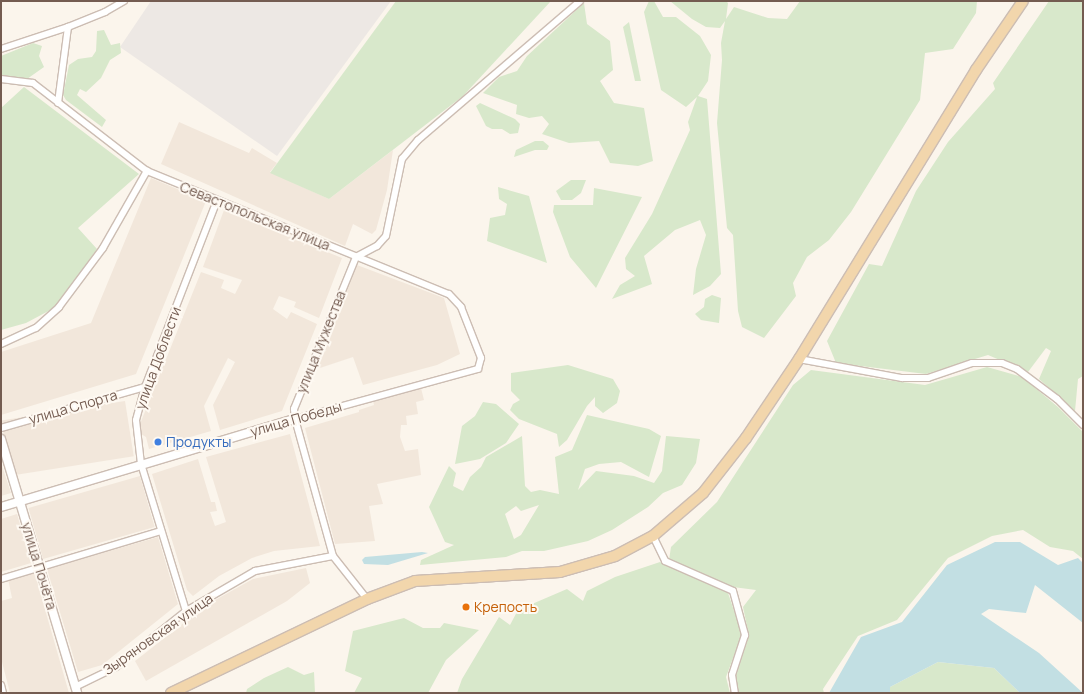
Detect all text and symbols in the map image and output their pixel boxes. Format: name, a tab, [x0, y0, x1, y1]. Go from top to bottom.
street label: Севастопольская улица	[177, 178, 333, 254]
street label: улица Мужества	[293, 288, 349, 396]
street label: улица Доблести	[132, 304, 184, 412]
street label: улица Спорта	[27, 386, 119, 428]
street label: улица Победы	[248, 398, 344, 440]
place label: Продукты	[166, 434, 231, 450]
marker: Продукты	[153, 437, 163, 447]
street label: улица Почёта	[18, 520, 60, 612]
street label: Зыряновская улица	[100, 590, 216, 678]
place label: Крепость	[474, 599, 537, 615]
marker: Крепость	[461, 602, 471, 612]

